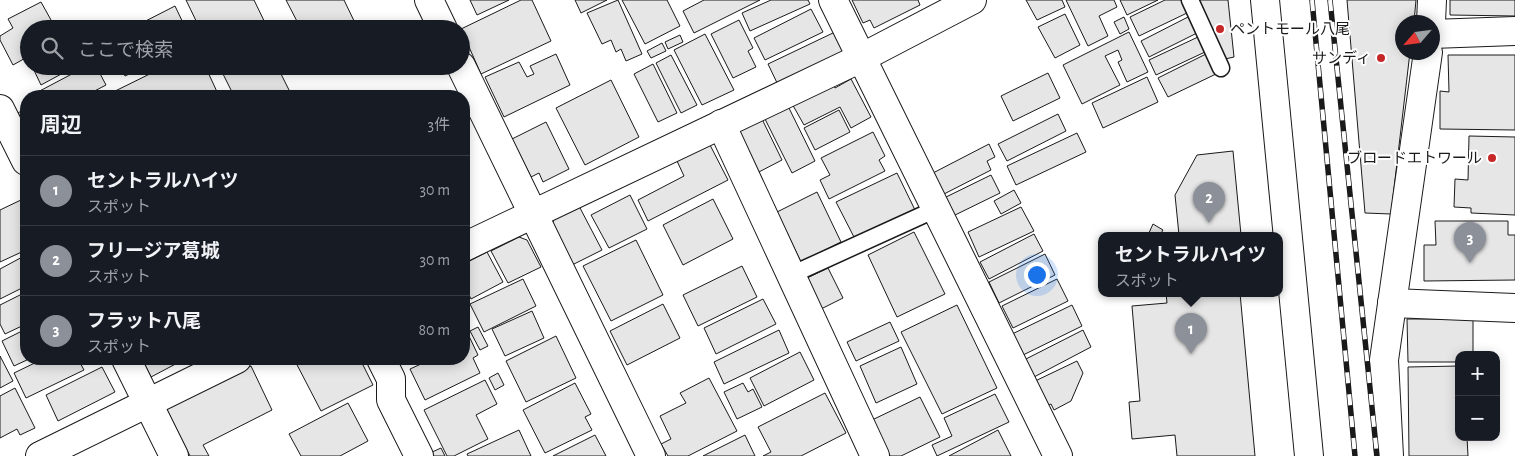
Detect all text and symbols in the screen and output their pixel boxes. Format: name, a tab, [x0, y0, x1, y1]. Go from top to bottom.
north arrow	[1395, 15, 1440, 60]
search box	[20, 20, 470, 75]
place label: ペントモール八尾	[1230, 22, 1350, 37]
marker: ペントモール八尾	[1214, 23, 1226, 35]
icon: search	[38, 34, 66, 62]
text: ここで検索	[78, 41, 173, 60]
place label: サンディ	[1312, 50, 1371, 66]
marker: サンディ	[1375, 52, 1387, 64]
text: 周辺	[40, 115, 82, 136]
text: 3件	[427, 117, 450, 133]
place label: ブロードエトワール	[1347, 150, 1482, 166]
marker: ブロードエトワール	[1486, 152, 1498, 164]
text: セントラルハイツ	[87, 172, 239, 191]
text: 1	[53, 182, 59, 198]
text: 30 m	[420, 182, 450, 198]
pin: 2	[1193, 182, 1225, 223]
text: スポット	[87, 199, 151, 215]
pin: 3	[1454, 222, 1486, 263]
popup	[1098, 232, 1283, 297]
text: フリージア葛城	[87, 242, 220, 261]
text: セントラルハイツ	[1115, 246, 1266, 265]
text: 2	[52, 252, 60, 268]
text: 30 m	[420, 252, 450, 268]
your location	[1024, 262, 1050, 288]
text: スポット	[87, 269, 151, 285]
text: スポット	[1115, 273, 1179, 289]
text: フラット八尾	[87, 312, 201, 331]
pin: 1	[1175, 313, 1207, 354]
text: 3	[53, 322, 59, 338]
text: 80 m	[419, 322, 450, 338]
text: スポット	[87, 339, 151, 355]
map controls	[1455, 351, 1500, 441]
button: +	[1455, 351, 1500, 396]
button: −	[1455, 396, 1500, 441]

